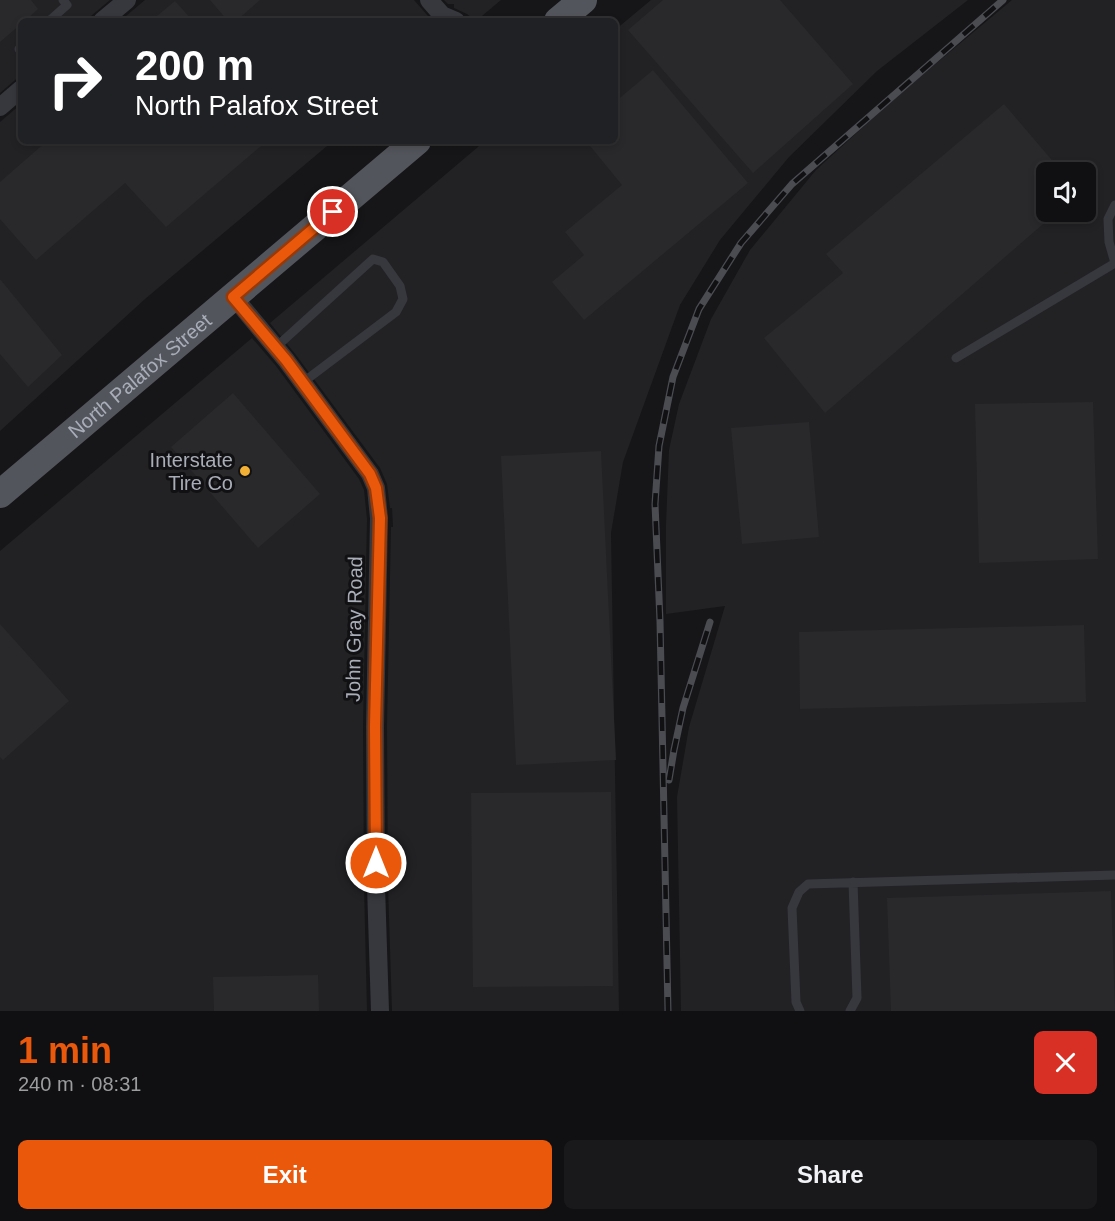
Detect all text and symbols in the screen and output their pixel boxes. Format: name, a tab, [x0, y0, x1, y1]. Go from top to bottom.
icon: right	[36, 42, 114, 120]
text: 200 m	[135, 42, 254, 89]
text: North Palafox Street	[135, 91, 378, 121]
map controls	[1036, 162, 1096, 222]
button: sound	[1036, 162, 1096, 222]
pin	[307, 186, 358, 237]
icon: arrive	[316, 195, 349, 228]
street label: North Palafox Street	[64, 309, 216, 442]
place label: Interstate Tire Co	[150, 449, 233, 494]
marker: Interstate Tire Co	[238, 464, 252, 478]
street label: John Gray Road	[342, 556, 366, 702]
position arrow	[344, 831, 408, 895]
text: 1 min	[18, 1030, 112, 1071]
button: close	[1034, 1031, 1097, 1094]
text: 240 m · 08:31	[18, 1073, 141, 1095]
button: Exit	[18, 1140, 552, 1209]
button: Share	[564, 1140, 1097, 1209]

